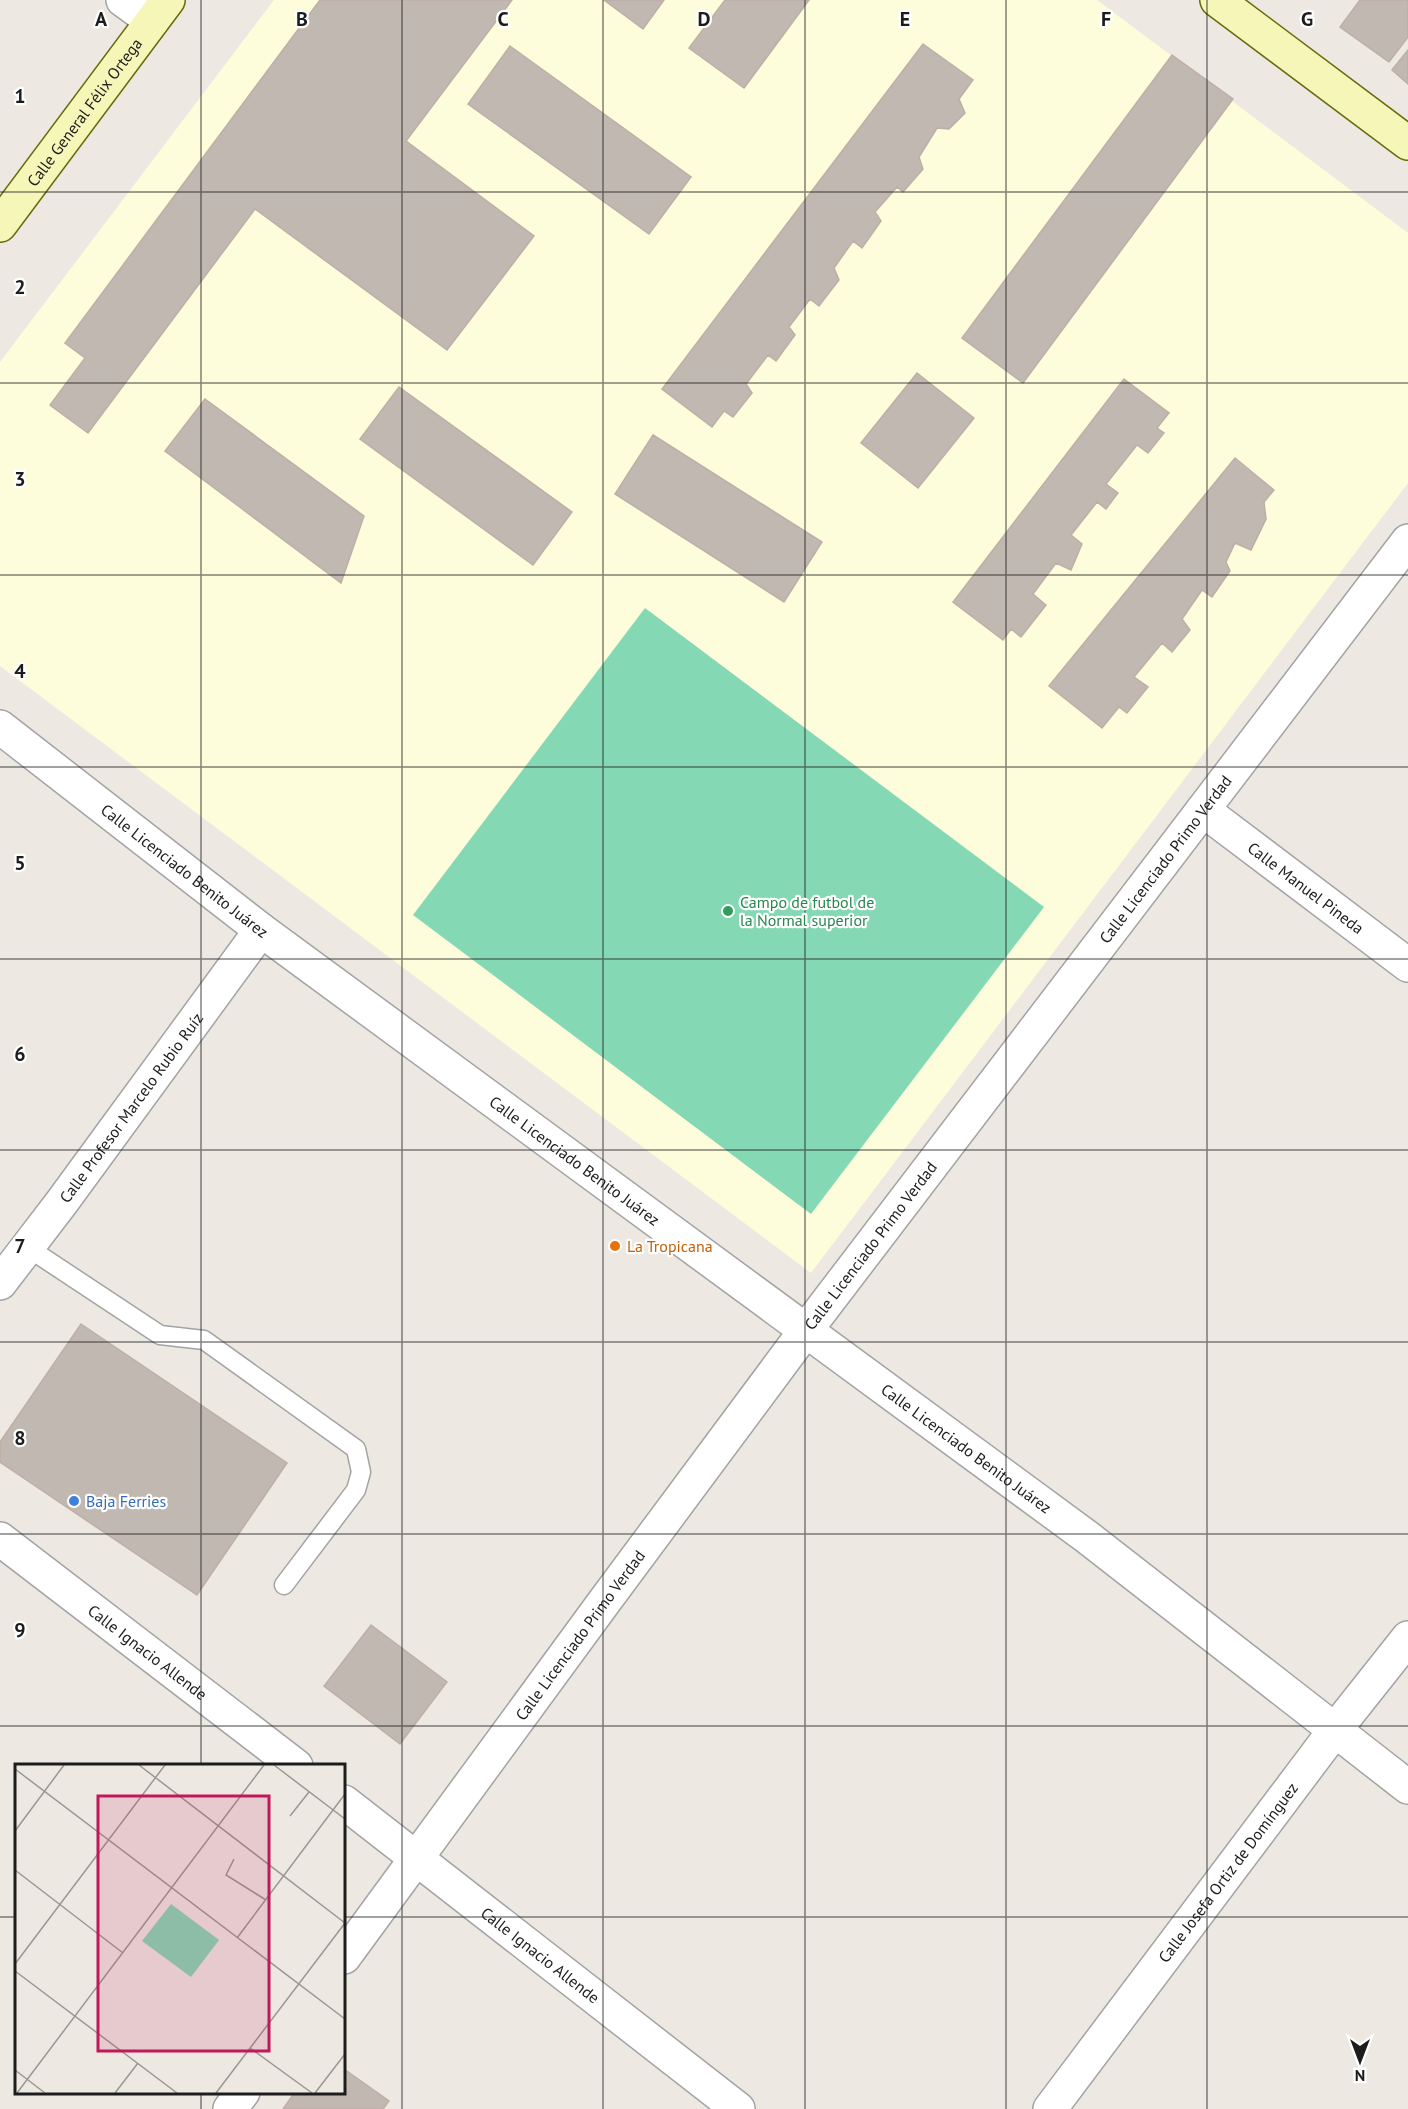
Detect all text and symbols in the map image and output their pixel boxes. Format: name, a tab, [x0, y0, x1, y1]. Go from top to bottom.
text: A	[95, 6, 108, 32]
text: B	[296, 6, 308, 32]
text: C	[497, 6, 509, 32]
text: D	[698, 6, 711, 32]
text: E	[900, 6, 910, 32]
text: F	[1101, 6, 1111, 32]
text: G	[1301, 6, 1313, 32]
street label: Calle General Félix Ortega	[23, 34, 146, 190]
text: 1	[14, 83, 26, 109]
text: 2	[14, 274, 26, 300]
text: 3	[14, 466, 26, 492]
text: 4	[14, 658, 26, 684]
street label: Calle Licenciado Primo Verdad	[1095, 771, 1236, 947]
street label: Calle Licenciado Benito Juárez	[97, 799, 272, 942]
street label: Calle Manuel Pineda	[1244, 837, 1368, 938]
text: 5	[14, 850, 26, 876]
place label: Campo de futbol de la Normal superior	[740, 892, 874, 930]
marker: Campo de futbol de la Normal superior	[721, 904, 735, 918]
street label: Calle Profesor Marcelo Rubio Ruíz	[55, 1009, 207, 1207]
text: 6	[14, 1041, 26, 1067]
street label: Calle Licenciado Benito Juárez	[486, 1091, 664, 1230]
street label: Calle Licenciado Primo Verdad	[800, 1158, 941, 1334]
text: 7	[14, 1233, 26, 1259]
place label: La Tropicana	[627, 1236, 713, 1256]
marker: La Tropicana	[608, 1239, 622, 1253]
street label: Calle Licenciado Benito Juárez	[877, 1379, 1055, 1518]
text: 8	[14, 1425, 26, 1451]
place label: Baja Ferries	[86, 1491, 166, 1511]
marker: Baja Ferries	[67, 1494, 81, 1508]
street label: Calle Licenciado Primo Verdad	[511, 1546, 649, 1724]
street label: Calle Ignacio Allende	[84, 1600, 211, 1704]
text: 9	[14, 1617, 26, 1643]
inset map	[15, 1764, 345, 2094]
street label: Calle Josefa Ortiz de Domínguez	[1154, 1778, 1302, 1966]
street label: Calle Ignacio Allende	[477, 1903, 604, 2007]
north arrow	[1330, 2031, 1390, 2091]
text: N	[1355, 2066, 1365, 2086]

